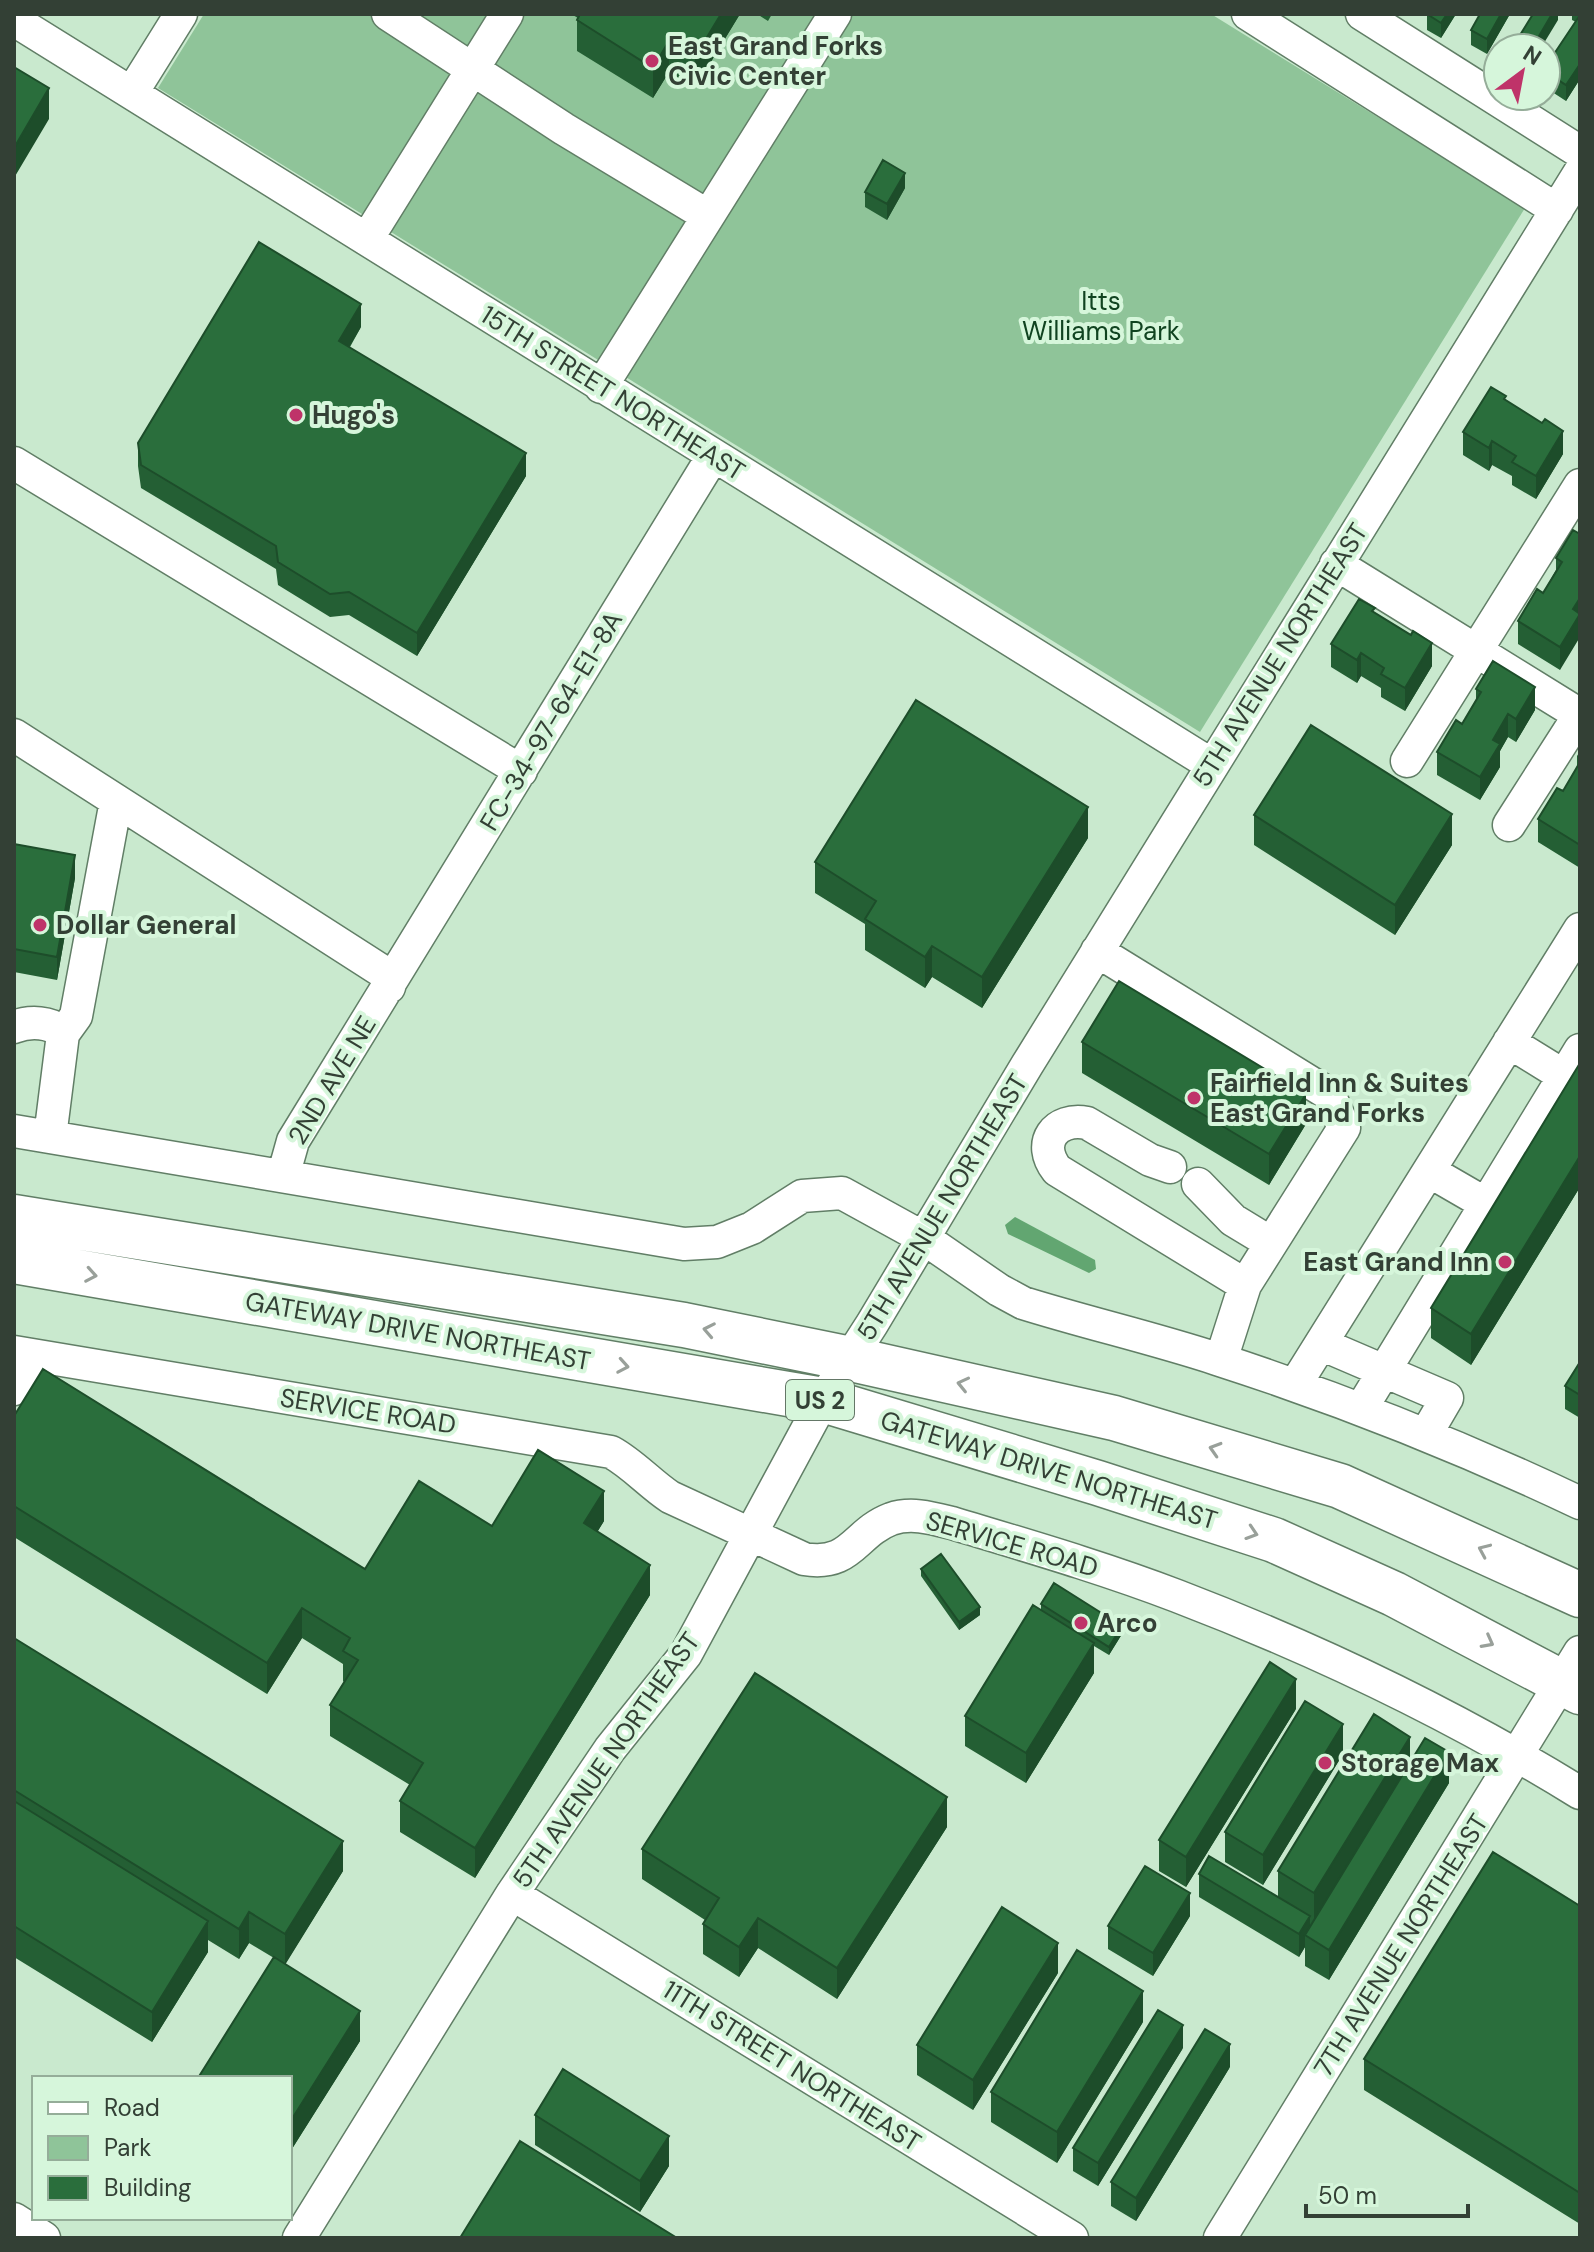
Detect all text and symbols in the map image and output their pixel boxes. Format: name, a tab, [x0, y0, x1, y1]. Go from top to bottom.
place label: East Grand Forks Civic Center	[668, 29, 883, 93]
north arrow	[1482, 32, 1562, 112]
text: N	[1518, 39, 1547, 72]
marker: East Grand Forks Civic Center	[643, 52, 661, 70]
park label: Itts Williams Park	[1022, 284, 1180, 348]
street label: 15TH STREET NORTHEAST	[475, 298, 751, 488]
place label: Hugo's	[312, 398, 395, 432]
marker: Hugo's	[287, 406, 305, 424]
street label: 5TH AVENUE NORTHEAST	[1185, 517, 1375, 793]
street label: FC-34-97-64-E1-8A	[472, 605, 630, 837]
place label: Dollar General	[56, 908, 237, 942]
marker: Dollar General	[31, 916, 49, 934]
street label: 2ND AVE NE	[280, 1009, 384, 1151]
place label: Fairfield Inn & Suites East Grand Forks	[1210, 1066, 1469, 1130]
street label: 5TH AVENUE NORTHEAST	[849, 1067, 1035, 1347]
marker: Fairfield Inn & Suites East Grand Forks	[1185, 1089, 1203, 1107]
place label: East Grand Inn	[1303, 1245, 1489, 1279]
marker: East Grand Inn	[1496, 1253, 1514, 1271]
one-way arrow	[84, 1265, 98, 1282]
street label: GATEWAY DRIVE NORTHEAST	[243, 1284, 593, 1378]
one-way arrow	[702, 1323, 716, 1340]
one-way arrow	[616, 1357, 630, 1374]
one-way arrow	[957, 1376, 971, 1393]
street label: SERVICE ROAD	[278, 1380, 458, 1442]
road number: US 2	[786, 1380, 854, 1420]
street label: GATEWAY DRIVE NORTHEAST	[877, 1403, 1221, 1537]
one-way arrow	[1208, 1442, 1222, 1458]
street label: SERVICE ROAD	[922, 1503, 1102, 1585]
one-way arrow	[1245, 1524, 1258, 1540]
one-way arrow	[1478, 1544, 1492, 1560]
place label: Arco	[1097, 1606, 1158, 1640]
marker: Arco	[1072, 1614, 1090, 1632]
street label: 5TH AVENUE NORTHEAST	[505, 1625, 707, 1895]
one-way arrow	[1480, 1632, 1494, 1647]
place label: Storage Max	[1341, 1746, 1499, 1780]
marker: Storage Max	[1316, 1754, 1334, 1772]
street label: 7TH AVENUE NORTHEAST	[1306, 1807, 1496, 2083]
street label: 11TH STREET NORTHEAST	[657, 1973, 927, 2159]
legend	[32, 2076, 292, 2220]
text: Road	[104, 2092, 160, 2123]
text: Park	[104, 2132, 151, 2163]
scale bar	[1306, 2168, 1468, 2218]
text: Building	[104, 2172, 191, 2203]
text: 50 m	[1318, 2180, 1377, 2211]

